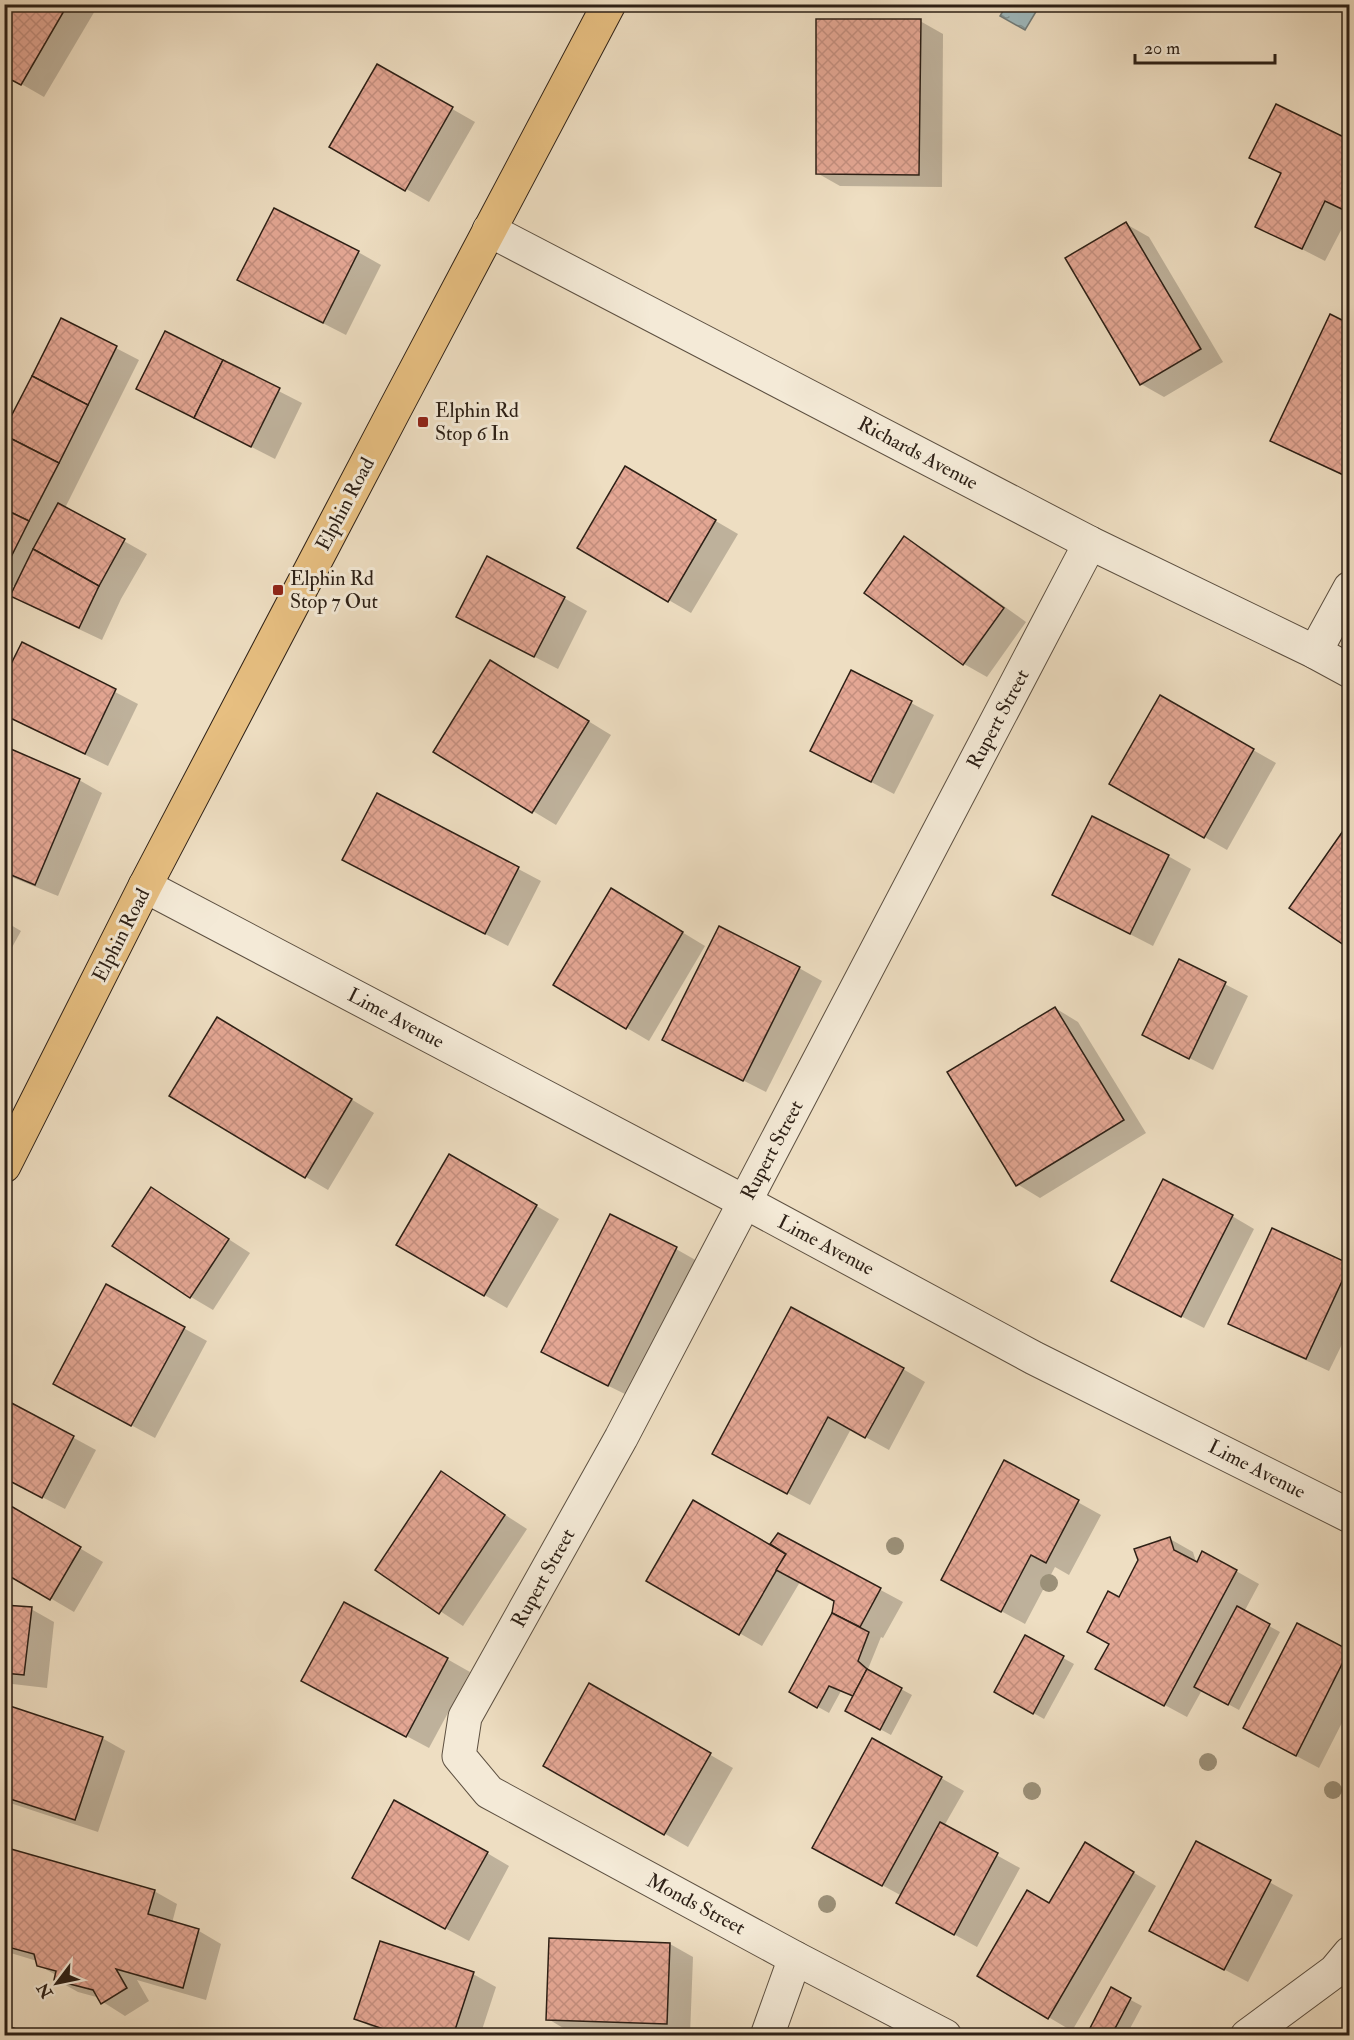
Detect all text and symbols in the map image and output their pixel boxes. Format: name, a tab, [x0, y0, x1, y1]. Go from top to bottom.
scale bar	[1135, 27, 1274, 65]
text: 20 m	[1144, 37, 1180, 60]
place label: Elphin Rd Stop 6 In	[435, 398, 519, 447]
street label: Richards Avenue	[854, 411, 982, 495]
marker: Elphin Rd Stop 6 In	[416, 415, 430, 429]
street label: Elphin Road	[310, 453, 381, 555]
place label: Elphin Rd Stop 7 Out	[290, 566, 378, 615]
marker: Elphin Rd Stop 7 Out	[271, 583, 285, 597]
street label: Rupert Street	[961, 664, 1036, 774]
street label: Elphin Road	[87, 884, 156, 986]
street label: Lime Avenue	[343, 982, 449, 1054]
street label: Rupert Street	[735, 1095, 810, 1205]
street label: Lime Avenue	[773, 1209, 879, 1281]
street label: Lime Avenue	[1204, 1434, 1310, 1504]
street label: Rupert Street	[506, 1524, 582, 1632]
street label: Monds Street	[642, 1868, 750, 1941]
north arrow	[27, 1953, 87, 2013]
text: N	[32, 1978, 58, 2003]

